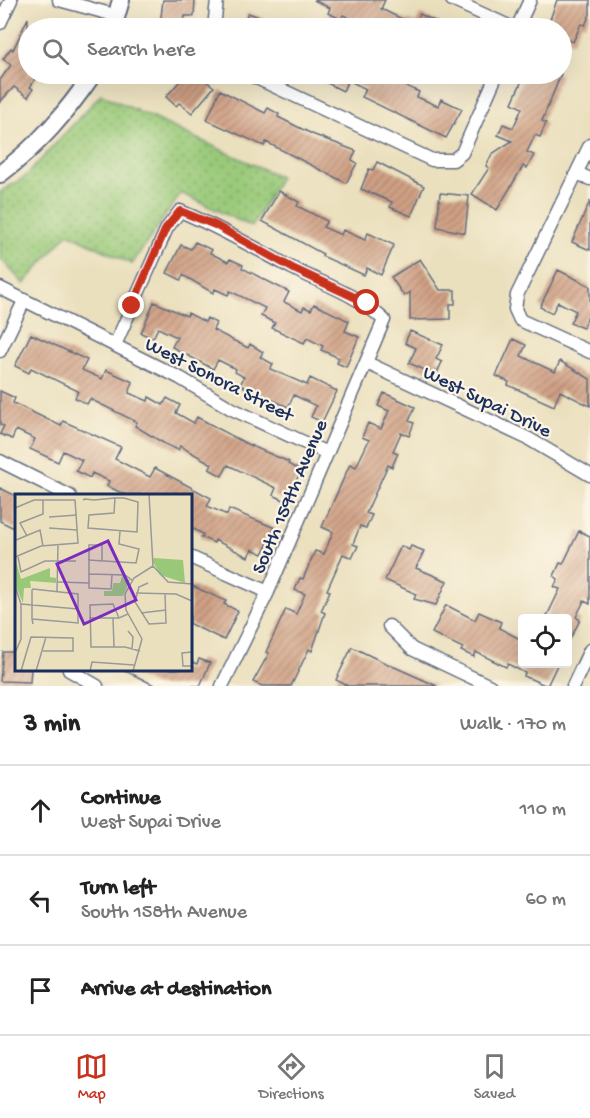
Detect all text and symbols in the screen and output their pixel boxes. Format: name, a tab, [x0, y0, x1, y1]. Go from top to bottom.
search box	[18, 18, 572, 84]
icon: search	[39, 35, 72, 68]
text: Search here	[87, 38, 195, 64]
route start	[353, 289, 379, 315]
route end	[118, 292, 144, 318]
street label: West Sonora Street	[140, 334, 298, 429]
street label: West Supai Drive	[419, 362, 555, 444]
street label: South 159th Avenue	[248, 416, 334, 578]
inset map	[15, 494, 192, 671]
map controls	[518, 614, 572, 668]
button: locate	[518, 614, 572, 668]
text: 3 min	[24, 710, 80, 741]
text: Walk · 170 m	[460, 714, 566, 737]
text: Continue	[81, 786, 161, 812]
icon: ahead	[24, 794, 57, 827]
text: 110 m	[520, 799, 566, 822]
text: West Supai Drive	[81, 812, 221, 835]
text: Turn left	[81, 876, 155, 902]
icon: left	[24, 884, 57, 917]
text: 60 m	[526, 889, 566, 912]
text: South 158th Avenue	[81, 902, 247, 925]
icon: arrive	[24, 974, 57, 1007]
text: Arrive at destination	[81, 977, 271, 1003]
tab: Map	[75, 1050, 108, 1105]
tab: Directions	[258, 1050, 324, 1105]
tab: Saved	[474, 1050, 515, 1105]

